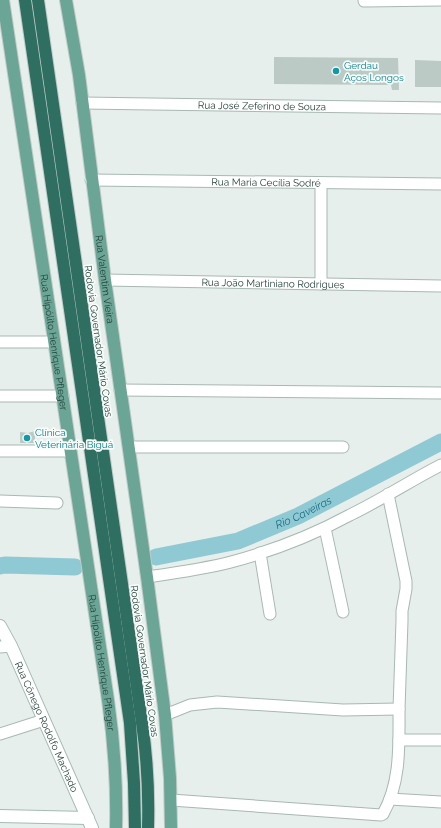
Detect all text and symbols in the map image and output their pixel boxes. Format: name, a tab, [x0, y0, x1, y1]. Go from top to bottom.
place label: Gerdau Aços Longos	[344, 60, 404, 83]
marker: Gerdau Aços Longos	[331, 66, 341, 76]
street label: Rua José Zeferino de Souza	[198, 100, 326, 112]
street label: Rua Maria Cecília Sodré	[211, 176, 321, 189]
street label: Rua Valentim Vieira	[93, 234, 116, 324]
street label: Rodovia Governador Mário Covas	[82, 265, 115, 418]
street label: Rua Hipólito Henrique Pfleger	[38, 273, 70, 412]
street label: Rua João Martiniano Rodrigues	[201, 277, 345, 290]
place label: Clínica Veterinária Biguá	[35, 427, 113, 450]
marker: Clínica Veterinária Biguá	[22, 433, 32, 443]
water label: Rio Caveiras	[274, 494, 334, 532]
street label: Rodovia Governador Mário Covas	[128, 585, 161, 738]
street label: Rua Hipólito Henrique Pfleger	[86, 594, 117, 732]
street label: Rua Cônego Rodolfo Machado	[13, 660, 80, 794]

